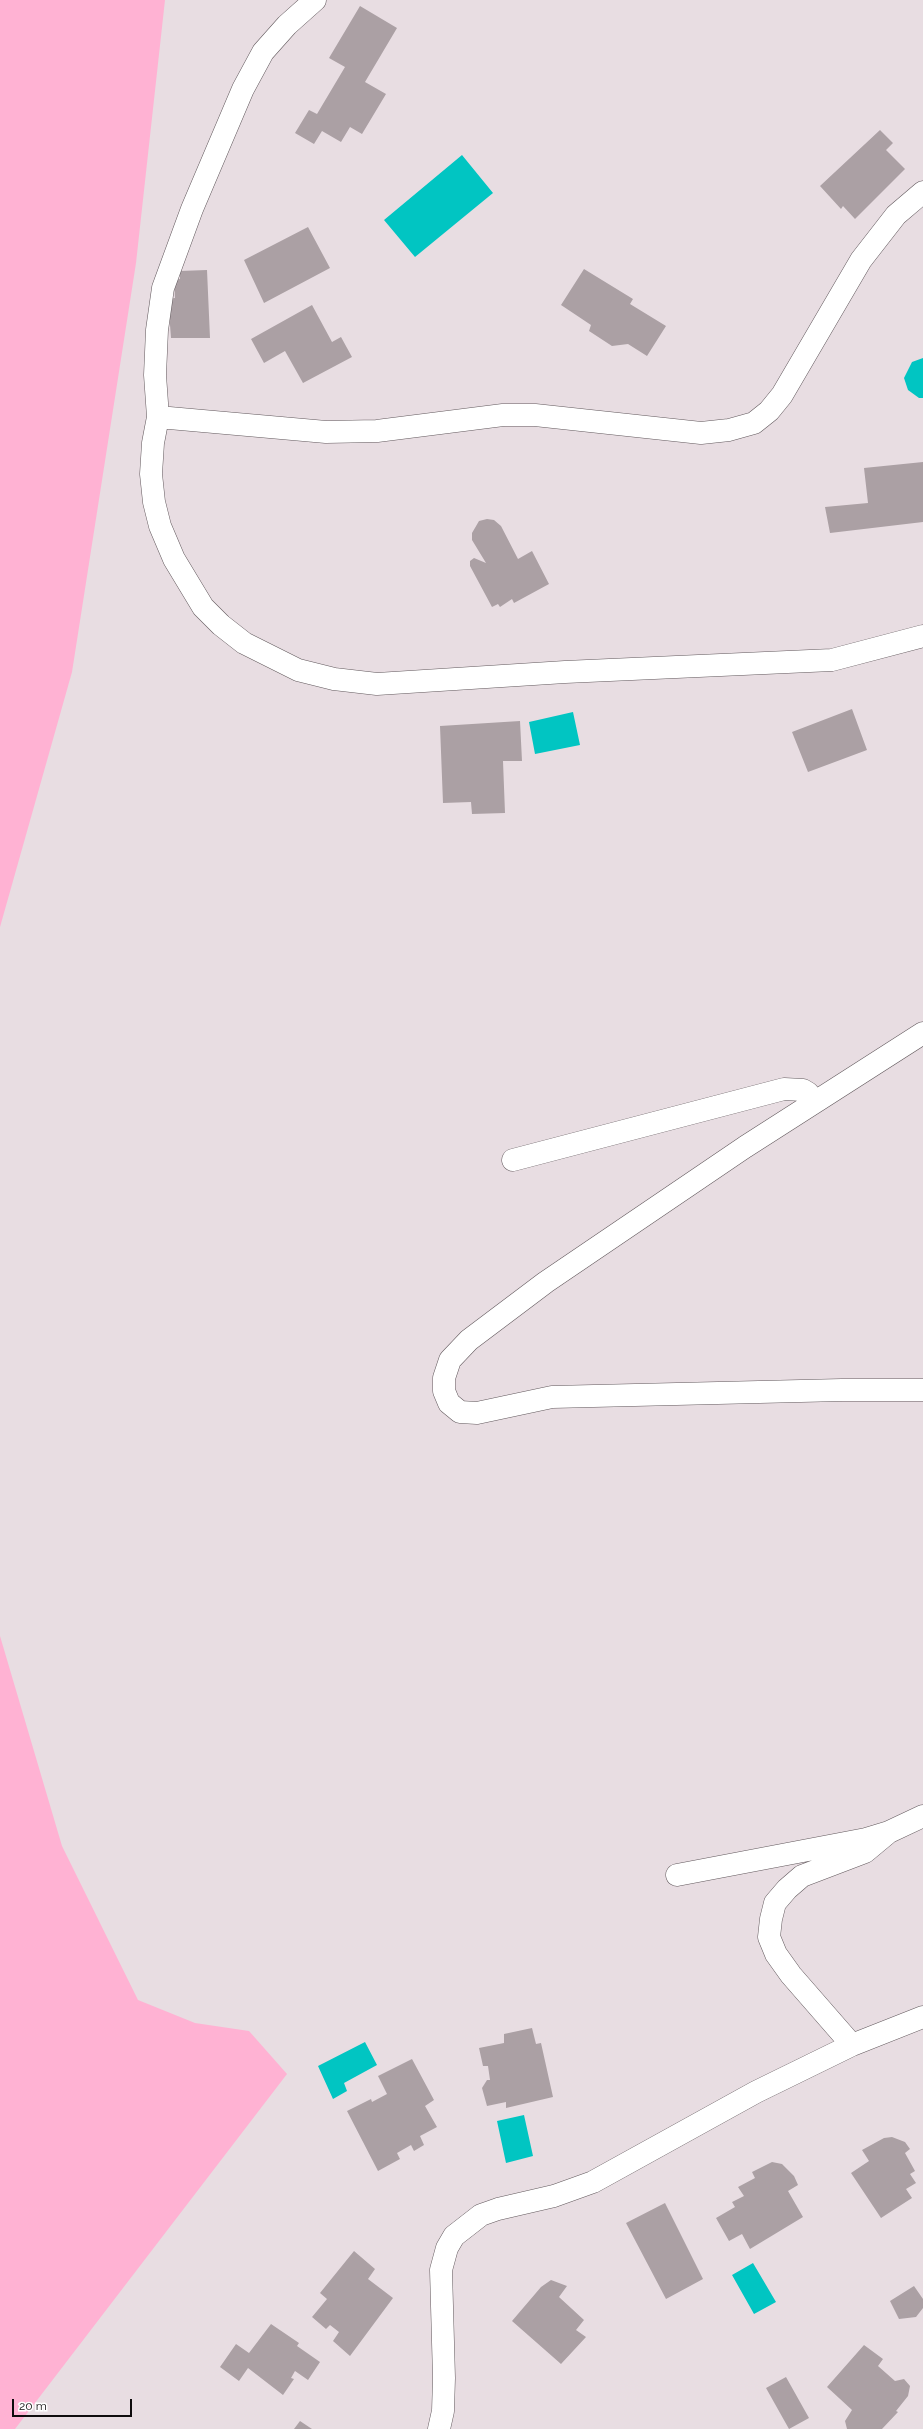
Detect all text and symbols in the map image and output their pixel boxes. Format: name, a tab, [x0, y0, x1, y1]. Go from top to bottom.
scale bar	[14, 2391, 134, 2417]
text: 20 m	[19, 2399, 47, 2413]

